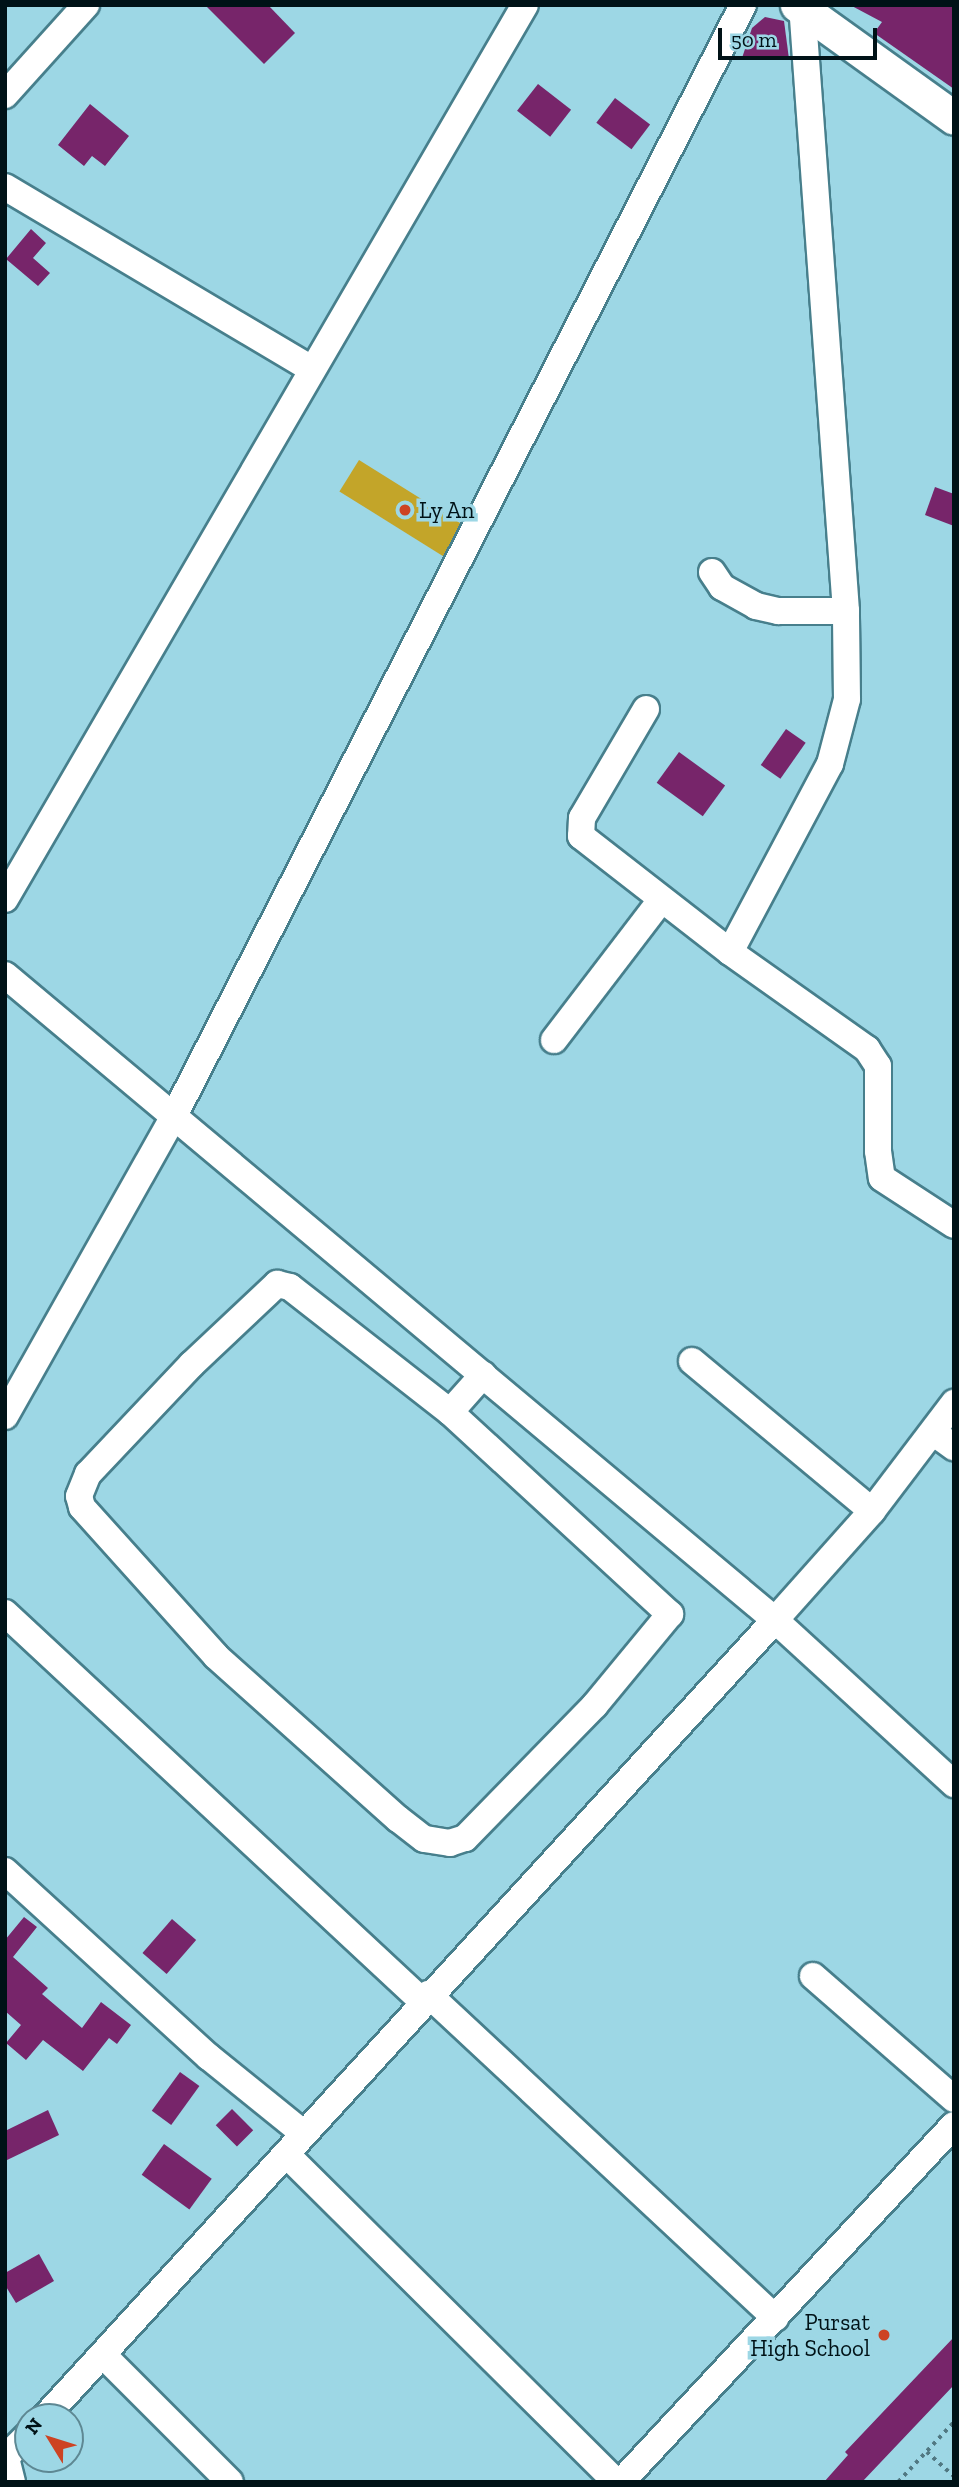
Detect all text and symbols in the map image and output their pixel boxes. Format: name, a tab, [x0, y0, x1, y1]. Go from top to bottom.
scale bar	[721, 14, 880, 58]
text: 50 m	[731, 27, 777, 52]
place label: Ly An	[419, 496, 476, 524]
marker: Ly An	[397, 502, 413, 518]
place label: Pursat High School	[750, 2308, 870, 2362]
marker: Pursat High School	[876, 2327, 892, 2343]
north arrow	[14, 2403, 84, 2473]
text: N	[20, 2413, 47, 2439]

